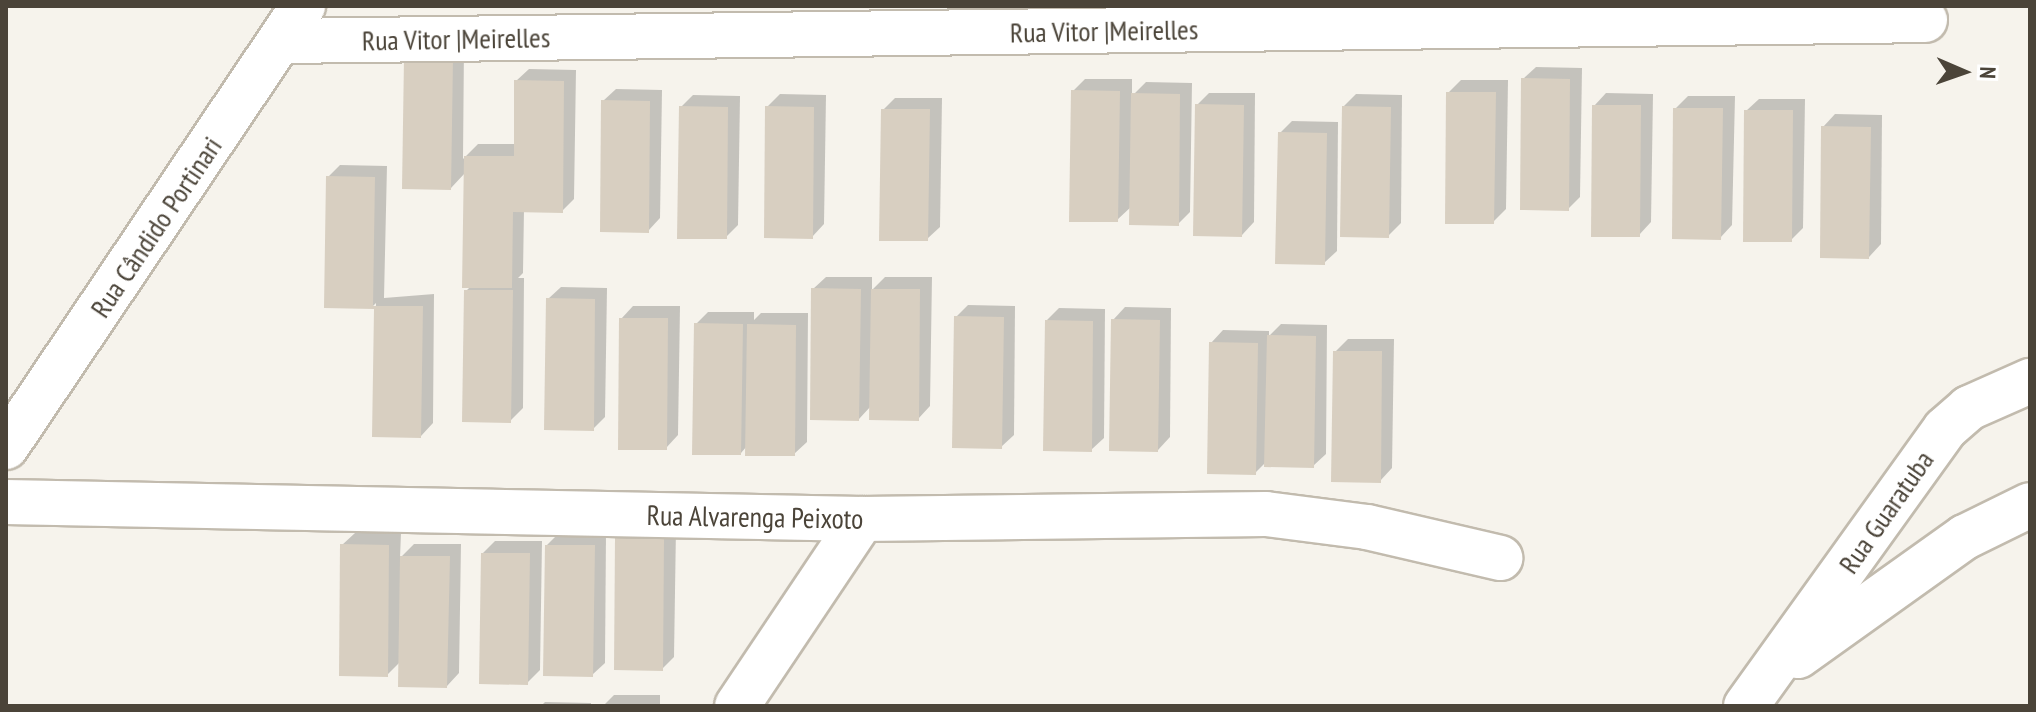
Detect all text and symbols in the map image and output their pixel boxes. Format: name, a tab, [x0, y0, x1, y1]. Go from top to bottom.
street label: Rua Vitor |Meirelles	[1009, 13, 1199, 49]
street label: Rua Vitor |Meirelles	[361, 21, 551, 57]
north arrow	[1924, 32, 2004, 112]
text: N	[1974, 66, 2002, 79]
street label: Rua Cândido Portinari	[83, 130, 229, 324]
street label: Rua Guaratuba	[1832, 444, 1940, 580]
street label: Rua Alvarenga Peixoto	[646, 498, 864, 536]

